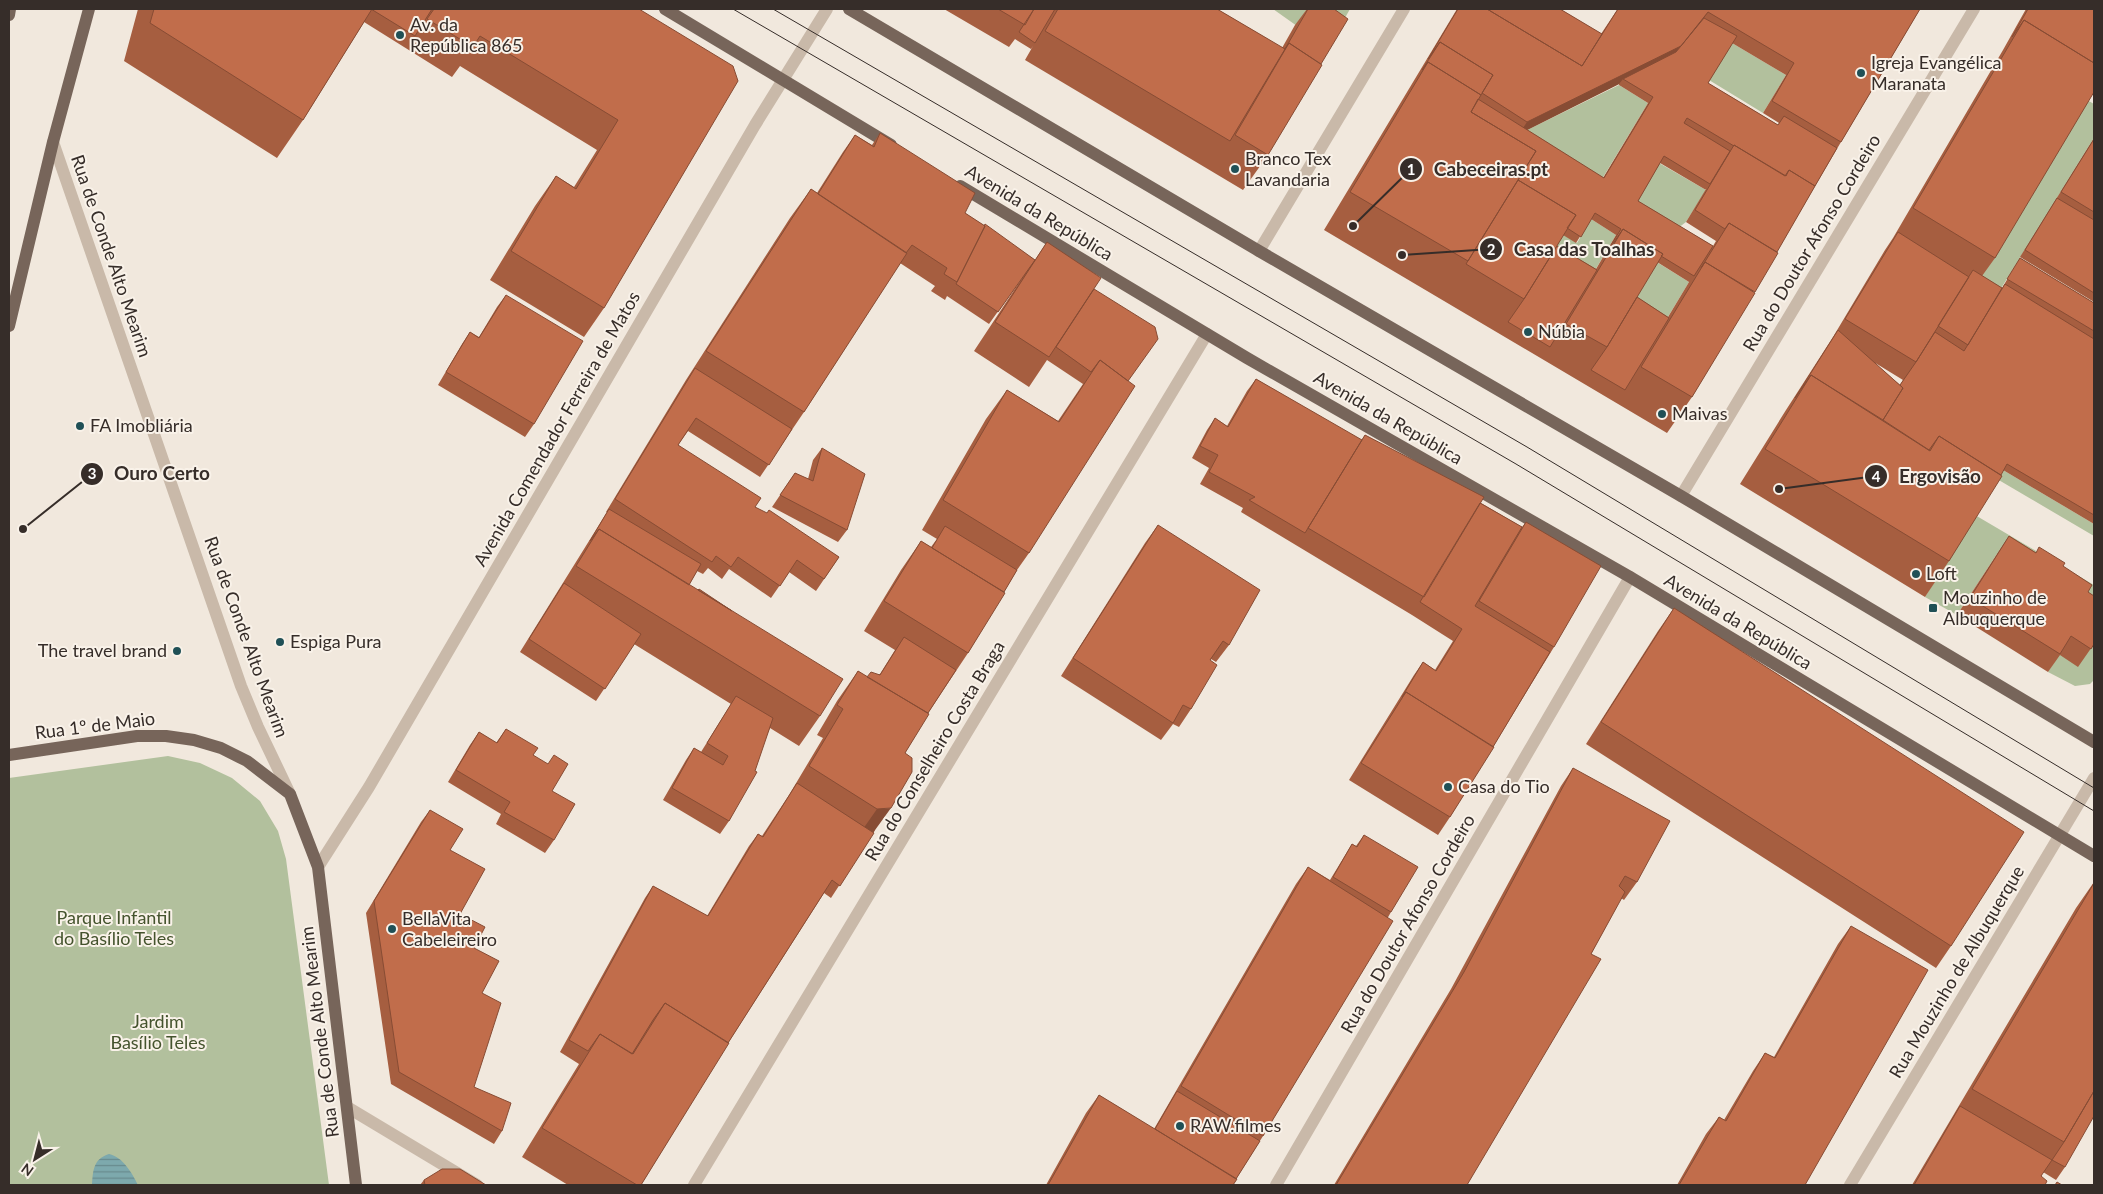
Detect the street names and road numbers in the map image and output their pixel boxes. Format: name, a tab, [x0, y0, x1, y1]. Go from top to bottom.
street label: Rua do Doutor Afonso Cordeiro	[1738, 130, 1885, 355]
street label: Rua de Conde Alto Mearim	[67, 152, 157, 360]
street label: Avenida da República	[962, 159, 1117, 265]
street label: Avenida Comendador Ferreira de Matos	[468, 287, 644, 570]
street label: Avenida da República	[1310, 366, 1467, 469]
street label: Rua de Conde Alto Mearim	[200, 533, 294, 740]
street label: Avenida da República	[1661, 568, 1816, 674]
street label: Rua do Conselheiro Costa Braga	[860, 636, 1009, 865]
street label: Rua 1º de Maio	[34, 707, 156, 743]
street label: Rua do Doutor Afonso Cordeiro	[1335, 810, 1479, 1037]
street label: Rua Mouzinho de Albuquerque	[1884, 861, 2028, 1082]
street label: Rua de Conde Alto Mearim	[295, 925, 343, 1139]

